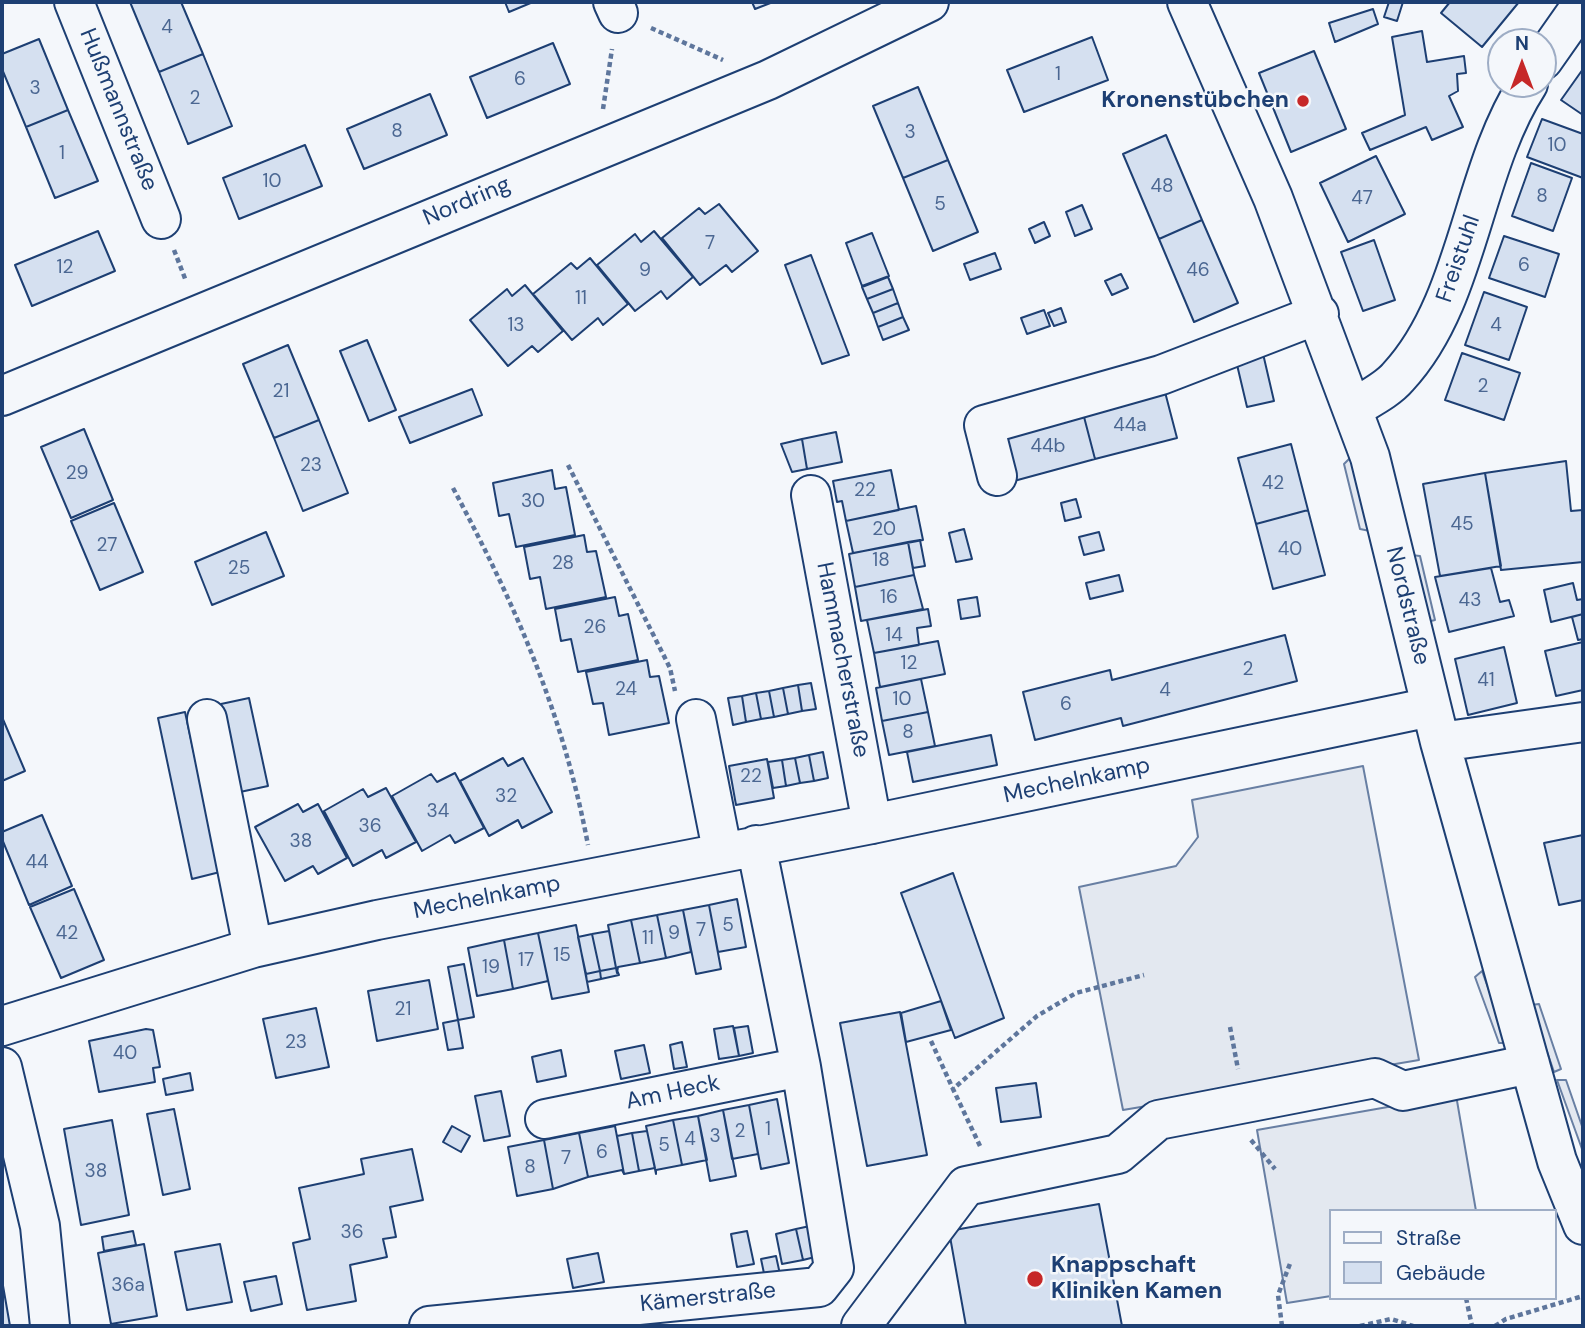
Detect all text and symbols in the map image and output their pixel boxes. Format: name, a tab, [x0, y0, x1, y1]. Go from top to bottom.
house number: 4	[161, 17, 173, 39]
street label: Hußmannstraße	[73, 25, 163, 195]
north arrow	[1487, 28, 1557, 98]
text: N	[1515, 31, 1529, 56]
house number: 1	[1055, 64, 1061, 86]
house number: 6	[514, 69, 526, 91]
house number: 3	[29, 78, 41, 100]
place label: Kronenstübchen	[1101, 87, 1289, 115]
house number: 2	[190, 88, 200, 110]
marker: Kronenstübchen	[1295, 93, 1311, 109]
house number: 8	[391, 121, 403, 143]
house number: 3	[904, 122, 916, 144]
house number: 10	[1548, 135, 1566, 157]
house number: 1	[59, 143, 65, 165]
house number: 10	[263, 171, 281, 193]
street label: Nordring	[419, 171, 515, 233]
house number: 48	[1150, 176, 1174, 198]
house number: 8	[1536, 186, 1548, 208]
house number: 47	[1351, 188, 1373, 210]
house number: 5	[934, 194, 946, 216]
street label: Freistuhl	[1431, 212, 1487, 306]
house number: 7	[705, 233, 715, 255]
house number: 6	[1518, 255, 1530, 277]
house number: 12	[57, 257, 73, 279]
house number: 9	[639, 260, 651, 282]
house number: 46	[1186, 260, 1210, 282]
house number: 11	[575, 288, 587, 310]
house number: 13	[507, 315, 525, 337]
house number: 4	[1490, 315, 1502, 337]
house number: 2	[1478, 376, 1488, 398]
house number: 21	[273, 381, 289, 403]
house number: 44a	[1113, 415, 1147, 437]
house number: 44b	[1031, 436, 1065, 458]
house number: 23	[300, 455, 322, 477]
house number: 29	[66, 463, 88, 485]
house number: 42	[1262, 473, 1284, 495]
house number: 22	[854, 480, 876, 502]
house number: 30	[521, 491, 545, 513]
house number: 45	[1450, 514, 1474, 536]
house number: 20	[872, 519, 896, 541]
house number: 27	[97, 535, 117, 557]
house number: 40	[1278, 539, 1302, 561]
street label: Nordstraße	[1379, 544, 1435, 668]
house number: 18	[872, 550, 890, 572]
house number: 28	[552, 553, 574, 575]
house number: 25	[228, 558, 250, 580]
street label: Hammacherstraße	[810, 560, 874, 760]
house number: 16	[880, 587, 898, 609]
house number: 43	[1459, 590, 1481, 612]
house number: 26	[584, 617, 606, 639]
house number: 14	[885, 625, 903, 647]
house number: 12	[901, 653, 917, 675]
house number: 2	[1243, 659, 1253, 681]
house number: 41	[1477, 670, 1495, 692]
house number: 24	[615, 679, 637, 701]
house number: 4	[1159, 680, 1171, 702]
house number: 10	[893, 689, 911, 711]
house number: 6	[1060, 694, 1072, 716]
house number: 8	[902, 722, 914, 744]
street label: Mechelnkamp	[1001, 752, 1153, 810]
house number: 22	[740, 766, 762, 788]
house number: 32	[495, 786, 517, 808]
house number: 34	[427, 801, 449, 823]
house number: 36	[358, 816, 382, 838]
house number: 38	[290, 831, 312, 853]
house number: 44	[25, 852, 49, 874]
street label: Mechelnkamp	[411, 870, 563, 926]
house number: 5	[722, 915, 734, 937]
house number: 7	[696, 920, 706, 942]
house number: 42	[56, 923, 78, 945]
house number: 9	[668, 923, 680, 945]
house number: 11	[642, 928, 654, 950]
house number: 15	[553, 945, 571, 967]
house number: 17	[518, 950, 534, 972]
house number: 19	[482, 957, 500, 979]
house number: 21	[395, 999, 411, 1021]
house number: 23	[285, 1032, 307, 1054]
house number: 40	[113, 1043, 137, 1065]
street label: Am Heck	[623, 1070, 723, 1116]
house number: 1	[765, 1119, 771, 1141]
house number: 2	[735, 1121, 745, 1143]
house number: 3	[709, 1126, 721, 1148]
house number: 4	[684, 1129, 696, 1151]
house number: 5	[658, 1135, 670, 1157]
house number: 6	[596, 1142, 608, 1164]
house number: 7	[561, 1148, 571, 1170]
house number: 8	[524, 1157, 536, 1179]
house number: 38	[85, 1161, 107, 1183]
legend	[1330, 1209, 1557, 1300]
house number: 36	[340, 1222, 364, 1244]
text: Straße	[1396, 1224, 1461, 1252]
place label: Knappschaft Kliniken Kamen	[1051, 1252, 1222, 1306]
text: Gebäude	[1396, 1259, 1486, 1287]
marker: Knappschaft Kliniken Kamen	[1025, 1269, 1045, 1289]
house number: 36a	[111, 1275, 145, 1297]
street label: Kämerstraße	[639, 1277, 777, 1319]

